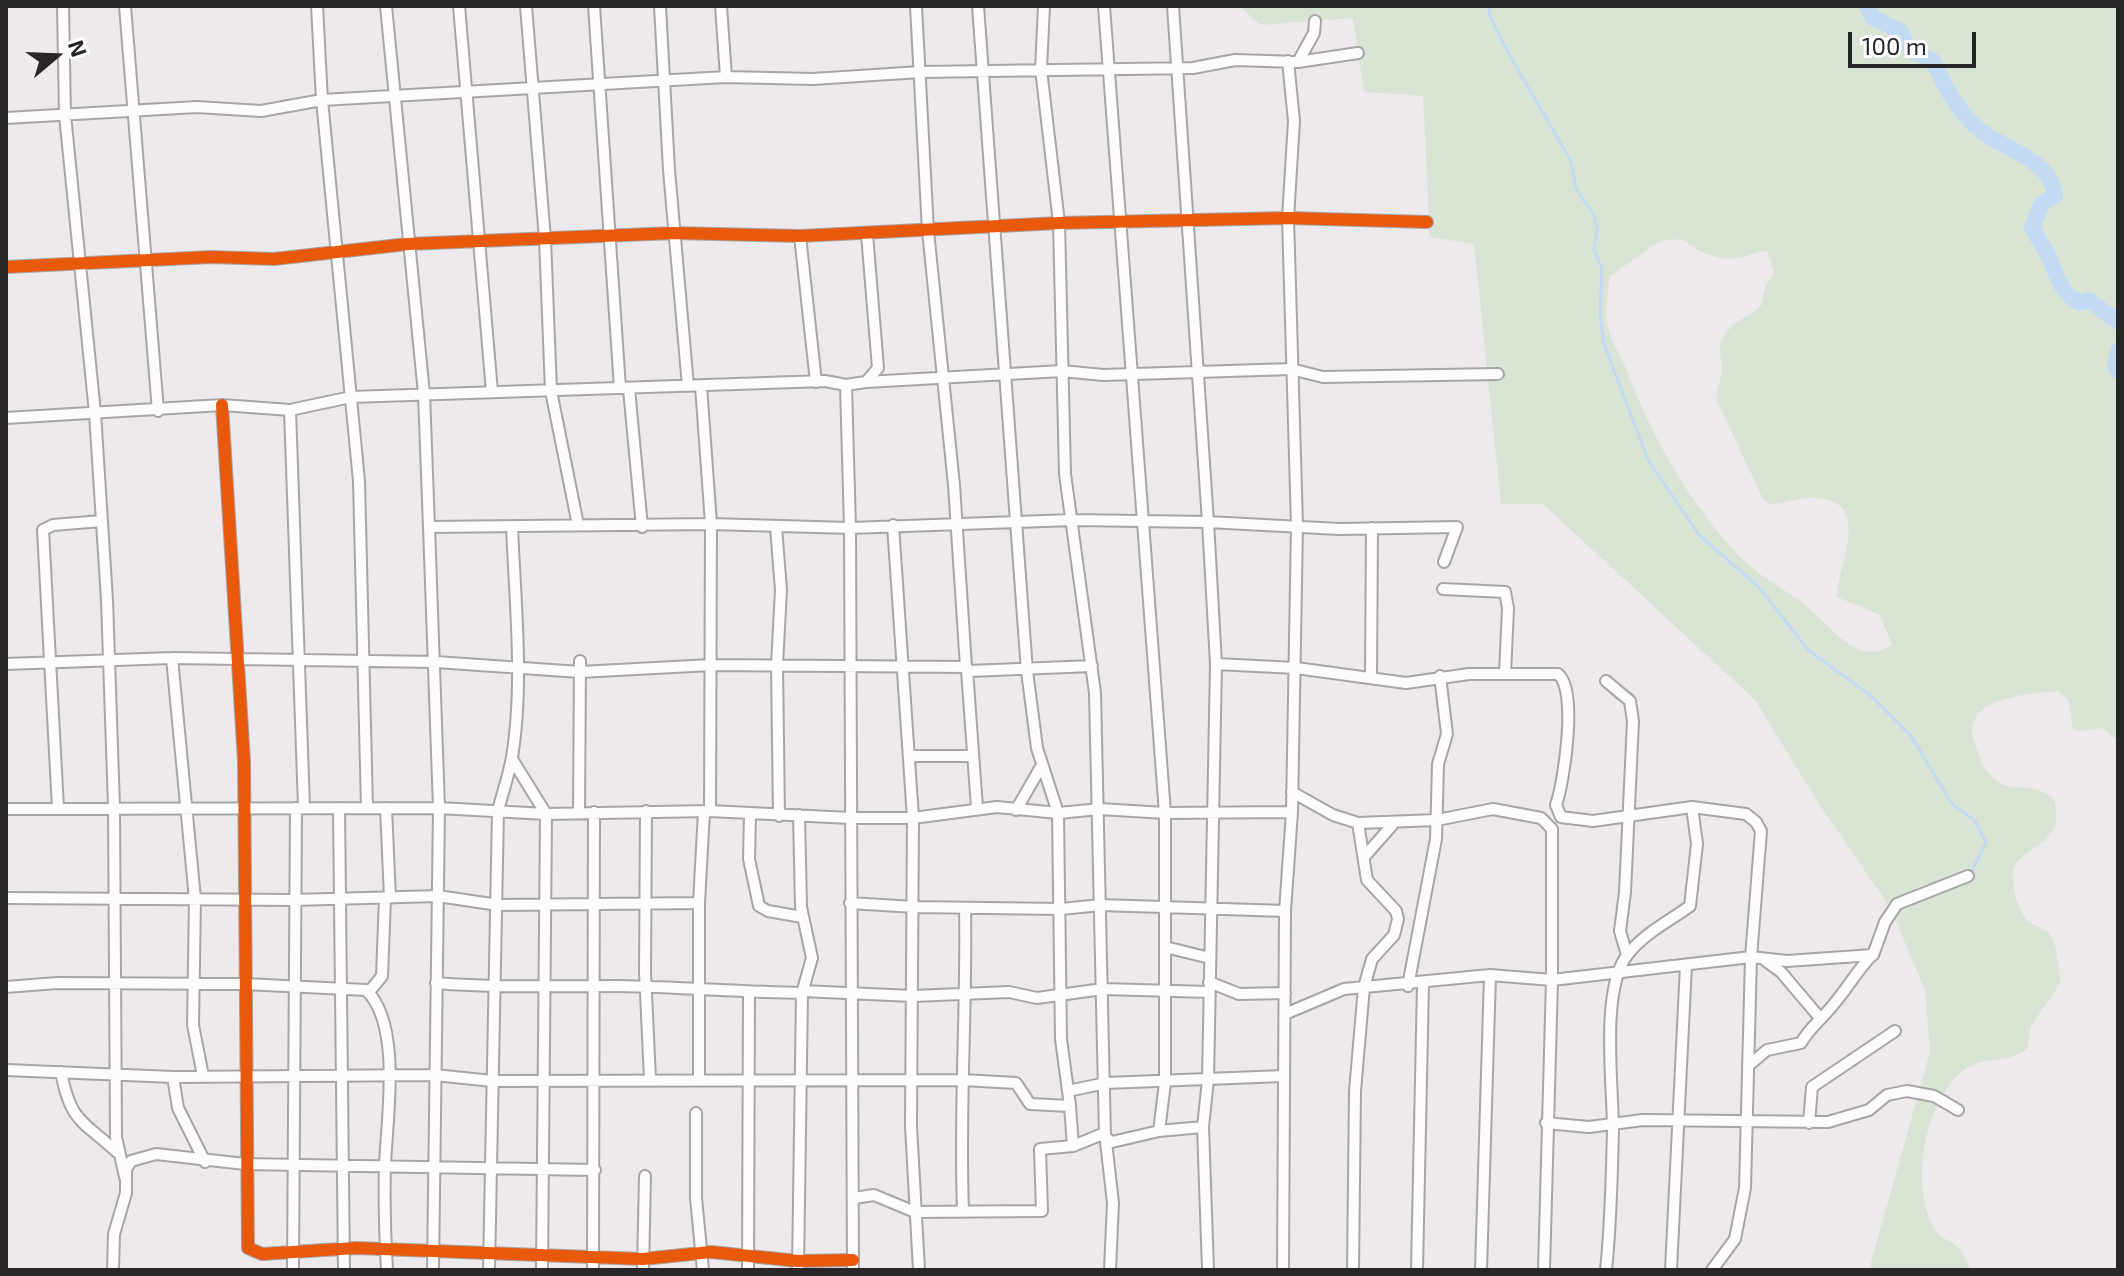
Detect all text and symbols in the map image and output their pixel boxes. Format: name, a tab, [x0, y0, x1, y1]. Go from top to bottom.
north arrow	[16, 16, 96, 96]
scale bar	[1852, 16, 1980, 66]
text: 100 m	[1862, 31, 1927, 60]
text: N	[64, 36, 94, 60]

